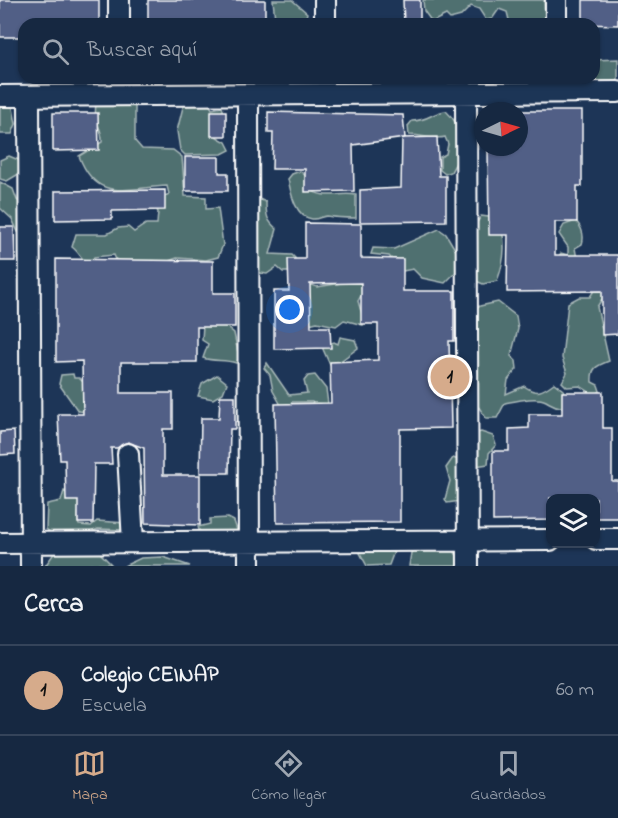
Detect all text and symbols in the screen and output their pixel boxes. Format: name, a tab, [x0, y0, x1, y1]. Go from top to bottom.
search box	[18, 18, 600, 84]
icon: search	[39, 35, 72, 68]
text: Buscar aquí	[87, 35, 197, 67]
north arrow	[474, 102, 528, 156]
your location	[275, 295, 304, 324]
pin: 1	[430, 354, 470, 400]
map controls	[546, 494, 600, 548]
button: layers	[546, 494, 600, 548]
text: Cerca	[24, 586, 84, 624]
text: Colegio CEINAP	[81, 660, 219, 692]
text: 1	[40, 676, 47, 705]
text: 60 m	[556, 676, 594, 705]
text: Escuela	[81, 692, 147, 721]
tab: Mapa	[72, 747, 108, 807]
tab: Cómo llegar	[251, 747, 327, 807]
tab: Guardados	[470, 747, 546, 807]

